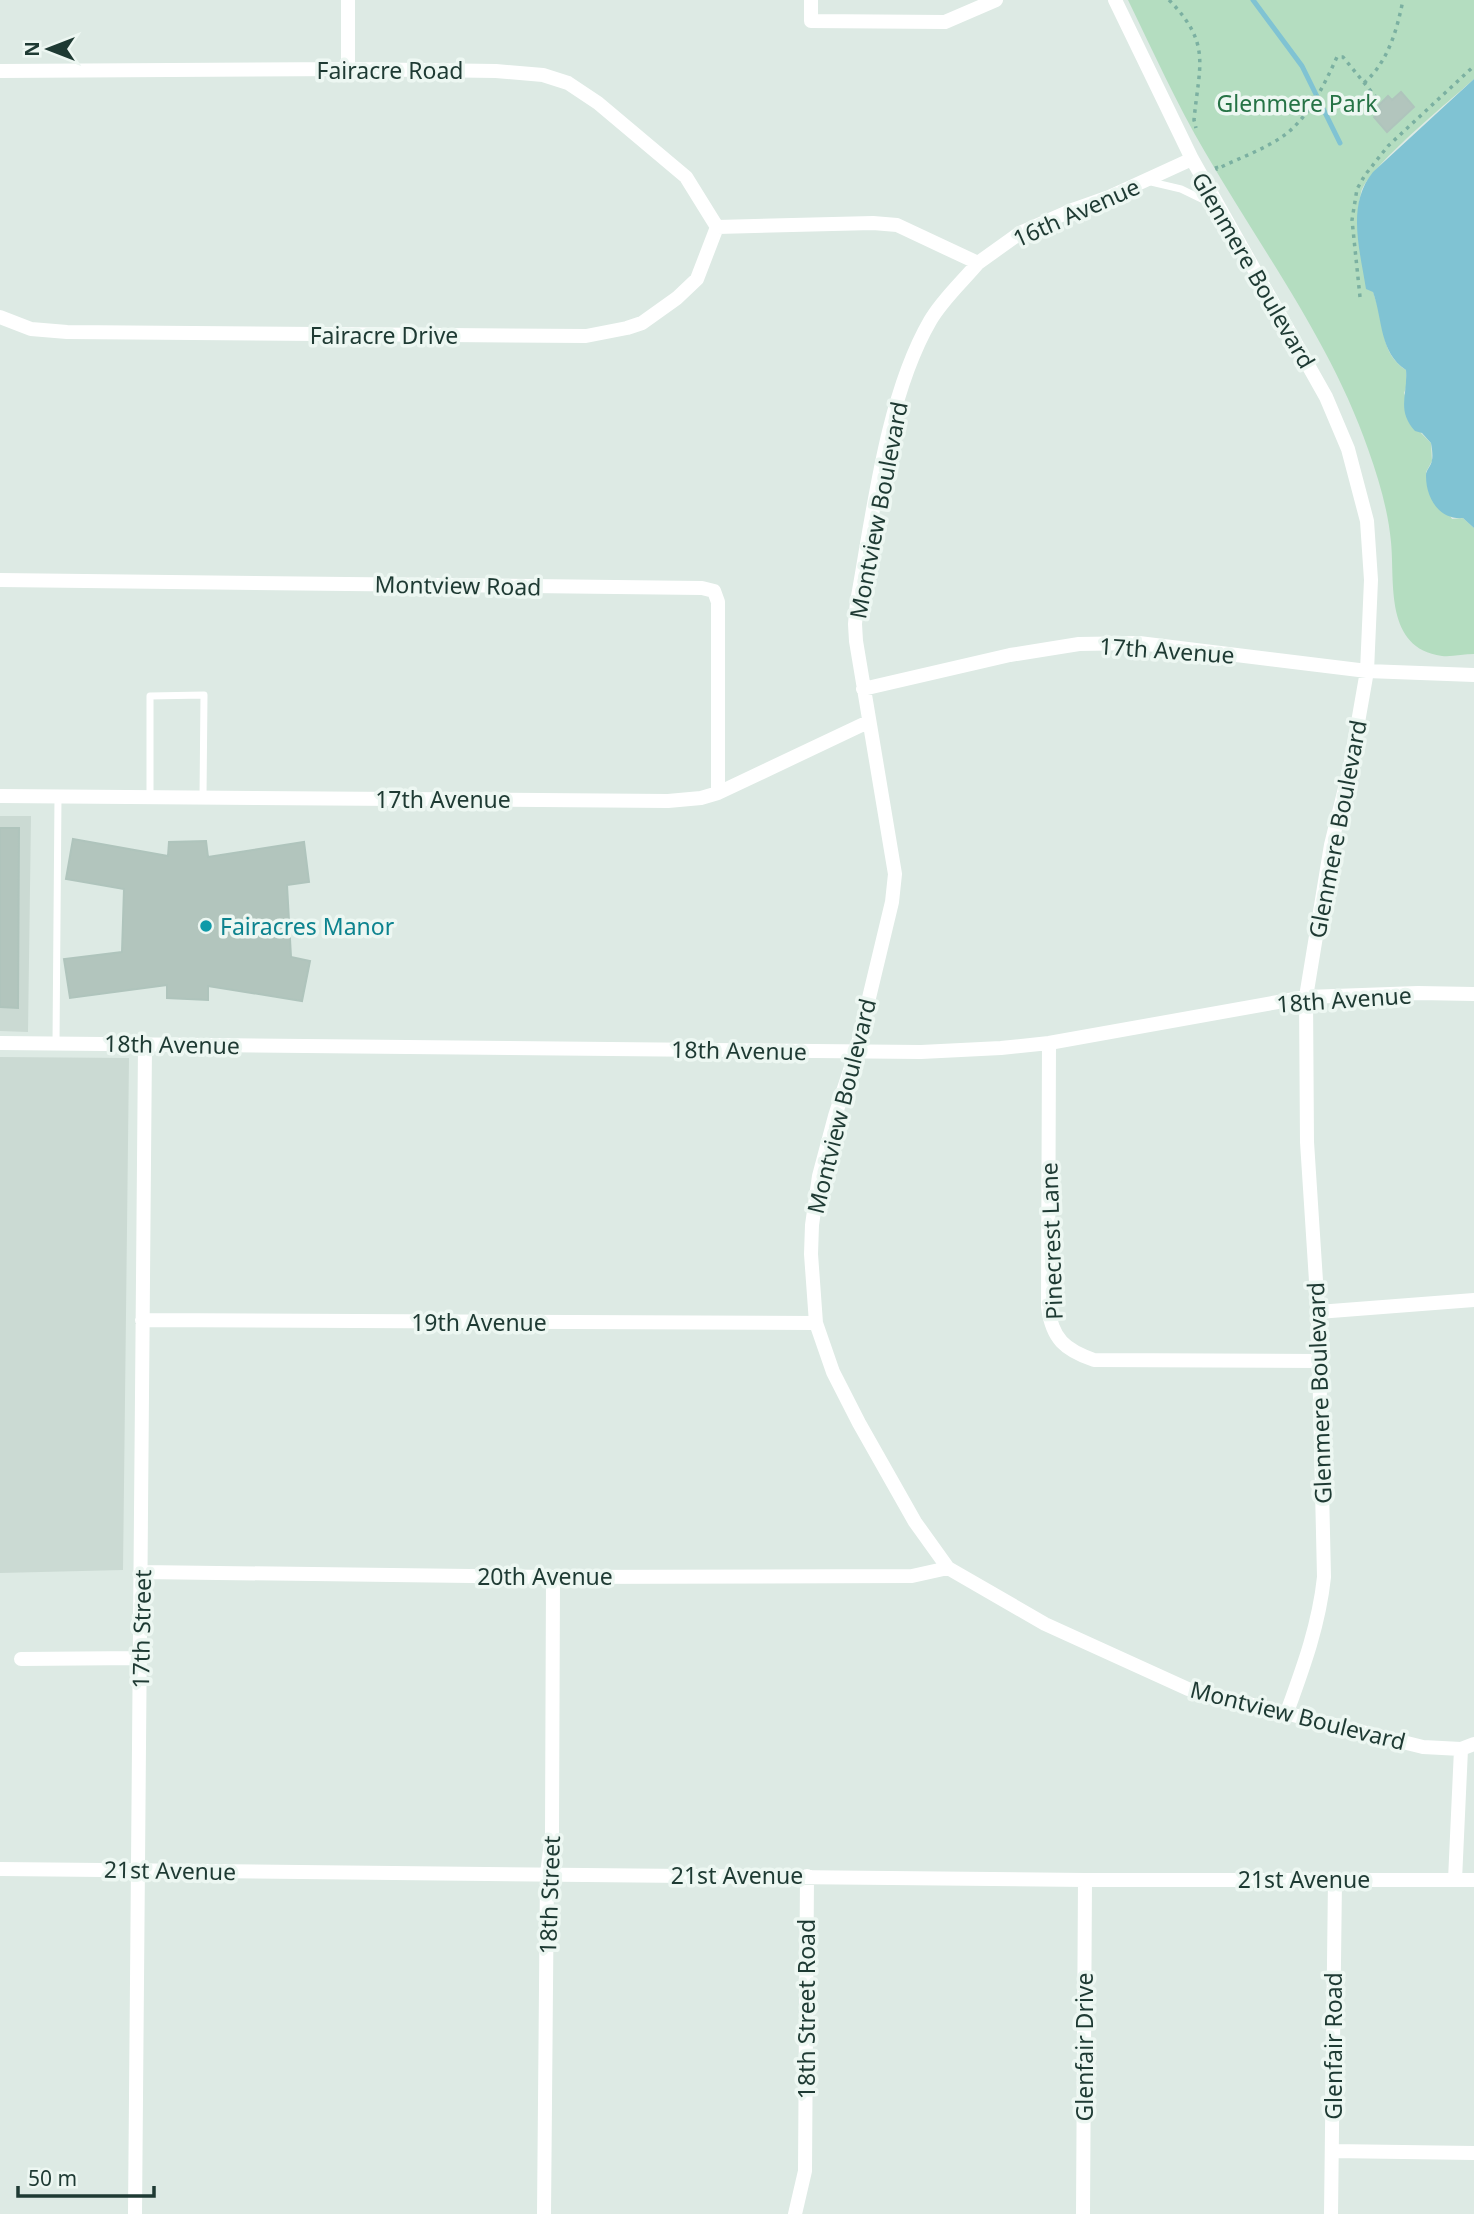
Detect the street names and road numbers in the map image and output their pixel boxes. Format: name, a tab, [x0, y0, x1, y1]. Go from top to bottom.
street label: Fairacre Road	[316, 54, 464, 86]
street label: Glenmere Boulevard	[1185, 166, 1323, 374]
street label: 16th Avenue	[1008, 170, 1144, 254]
street label: Fairacre Drive	[310, 319, 458, 351]
street label: Montview Boulevard	[841, 399, 915, 621]
street label: Montview Road	[374, 568, 542, 602]
street label: 17th Avenue	[1098, 629, 1236, 671]
street label: Glenmere Boulevard	[1300, 717, 1374, 941]
street label: 17th Avenue	[375, 783, 511, 815]
street label: 18th Avenue	[1275, 978, 1413, 1020]
street label: Montview Boulevard	[799, 995, 883, 1217]
street label: 18th Avenue	[104, 1027, 240, 1061]
street label: 18th Avenue	[671, 1033, 807, 1067]
street label: Pinecrest Lane	[1032, 1162, 1070, 1320]
street label: Glenmere Boulevard	[1299, 1282, 1339, 1504]
street label: 19th Avenue	[411, 1306, 547, 1338]
street label: 20th Avenue	[477, 1560, 613, 1592]
street label: 17th Street	[124, 1569, 158, 1689]
street label: Montview Boulevard	[1187, 1673, 1409, 1757]
street label: 18th Street	[531, 1835, 567, 1955]
street label: 21st Avenue	[104, 1853, 236, 1887]
street label: 21st Avenue	[671, 1859, 803, 1891]
street label: 21st Avenue	[1238, 1863, 1370, 1895]
street label: 18th Street Road	[790, 1919, 822, 2099]
street label: Glenfair Road	[1317, 1972, 1349, 2120]
street label: Glenfair Drive	[1068, 1973, 1100, 2121]

